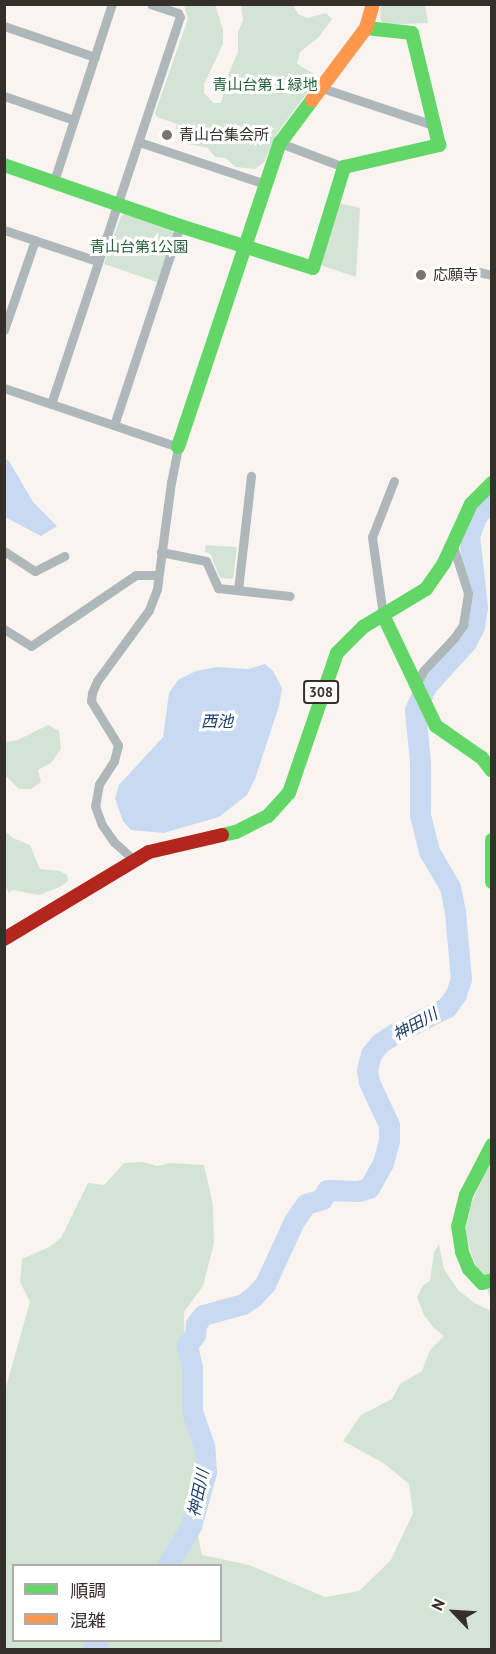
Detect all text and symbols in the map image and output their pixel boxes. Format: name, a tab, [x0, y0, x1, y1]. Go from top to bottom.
park label: 青山台第１緑地	[213, 76, 317, 94]
place label: 青山台集会所	[179, 126, 269, 144]
marker: 青山台集会所	[160, 128, 174, 142]
park label: 青山台第1公園	[90, 238, 188, 256]
place label: 応願寺	[433, 266, 478, 284]
marker: 応願寺	[414, 268, 428, 282]
road number: 308	[303, 681, 339, 703]
water label: 西池	[201, 711, 233, 731]
water label: 神田川	[389, 1004, 441, 1044]
water label: 神田川	[184, 1468, 212, 1518]
legend	[12, 1564, 222, 1642]
text: 順調	[70, 1579, 106, 1602]
north arrow	[424, 1582, 484, 1642]
text: N	[426, 1595, 449, 1613]
text: 混雑	[70, 1609, 106, 1632]

